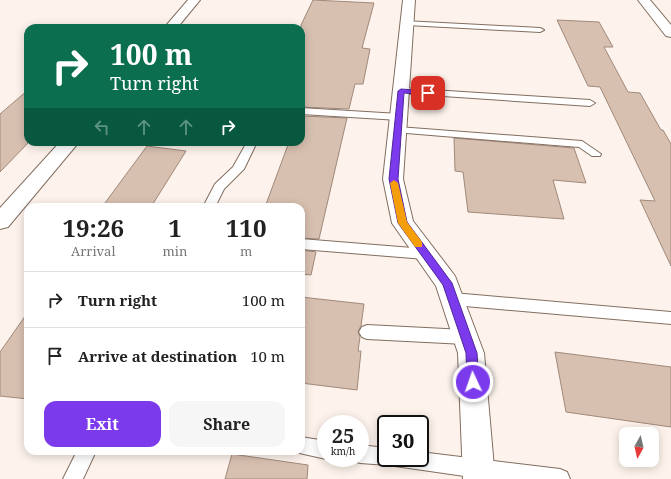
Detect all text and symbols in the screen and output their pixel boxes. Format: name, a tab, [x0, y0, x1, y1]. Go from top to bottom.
text: 100 m	[110, 35, 192, 73]
icon: right	[44, 40, 96, 92]
text: Turn right	[110, 71, 199, 95]
pin	[411, 76, 445, 110]
icon: arrive	[417, 82, 439, 104]
icon: left	[91, 116, 113, 138]
icon: ahead	[133, 116, 155, 138]
icon: ahead	[175, 116, 197, 138]
icon: right	[217, 116, 239, 138]
text: 19:26	[62, 211, 124, 244]
text: 1	[168, 211, 182, 244]
text: 110	[226, 211, 266, 244]
text: Arrival	[71, 242, 115, 260]
text: min	[162, 242, 187, 260]
text: m	[240, 242, 252, 260]
icon: right	[44, 289, 66, 311]
text: Turn right	[78, 290, 157, 310]
text: 100 m	[242, 290, 285, 310]
icon: arrive	[44, 345, 66, 367]
text: Arrive at destination	[78, 346, 237, 366]
text: 10 m	[250, 346, 285, 366]
position arrow	[452, 361, 494, 403]
button: Exit	[44, 401, 161, 447]
button: Share	[169, 401, 285, 447]
speed limit sign: 30	[377, 415, 429, 467]
text: 25	[332, 422, 354, 449]
north arrow	[619, 427, 659, 467]
map controls	[619, 427, 659, 467]
text: km/h	[331, 444, 355, 458]

